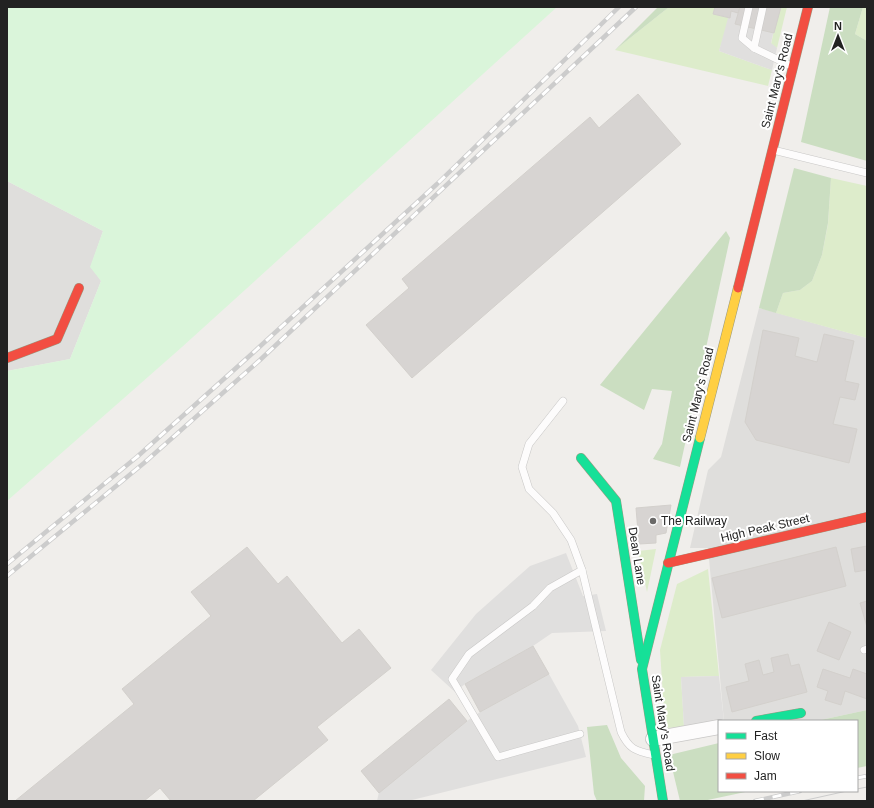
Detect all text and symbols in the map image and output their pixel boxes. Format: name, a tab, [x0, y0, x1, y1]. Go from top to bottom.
north arrow	[818, 16, 858, 56]
text: N	[834, 20, 842, 32]
street label: Saint Mary's Road	[758, 32, 796, 130]
street label: Saint Mary's Road	[679, 346, 717, 444]
street label: High Peak Street	[719, 511, 811, 545]
place label: The Railway	[661, 514, 727, 528]
marker: The Railway	[648, 516, 658, 526]
street label: Dean Lane	[625, 526, 649, 586]
street label: Saint Mary's Road	[648, 674, 678, 772]
legend	[718, 720, 858, 792]
text: Fast	[754, 729, 778, 743]
text: Slow	[754, 749, 780, 763]
text: Jam	[754, 769, 777, 783]

